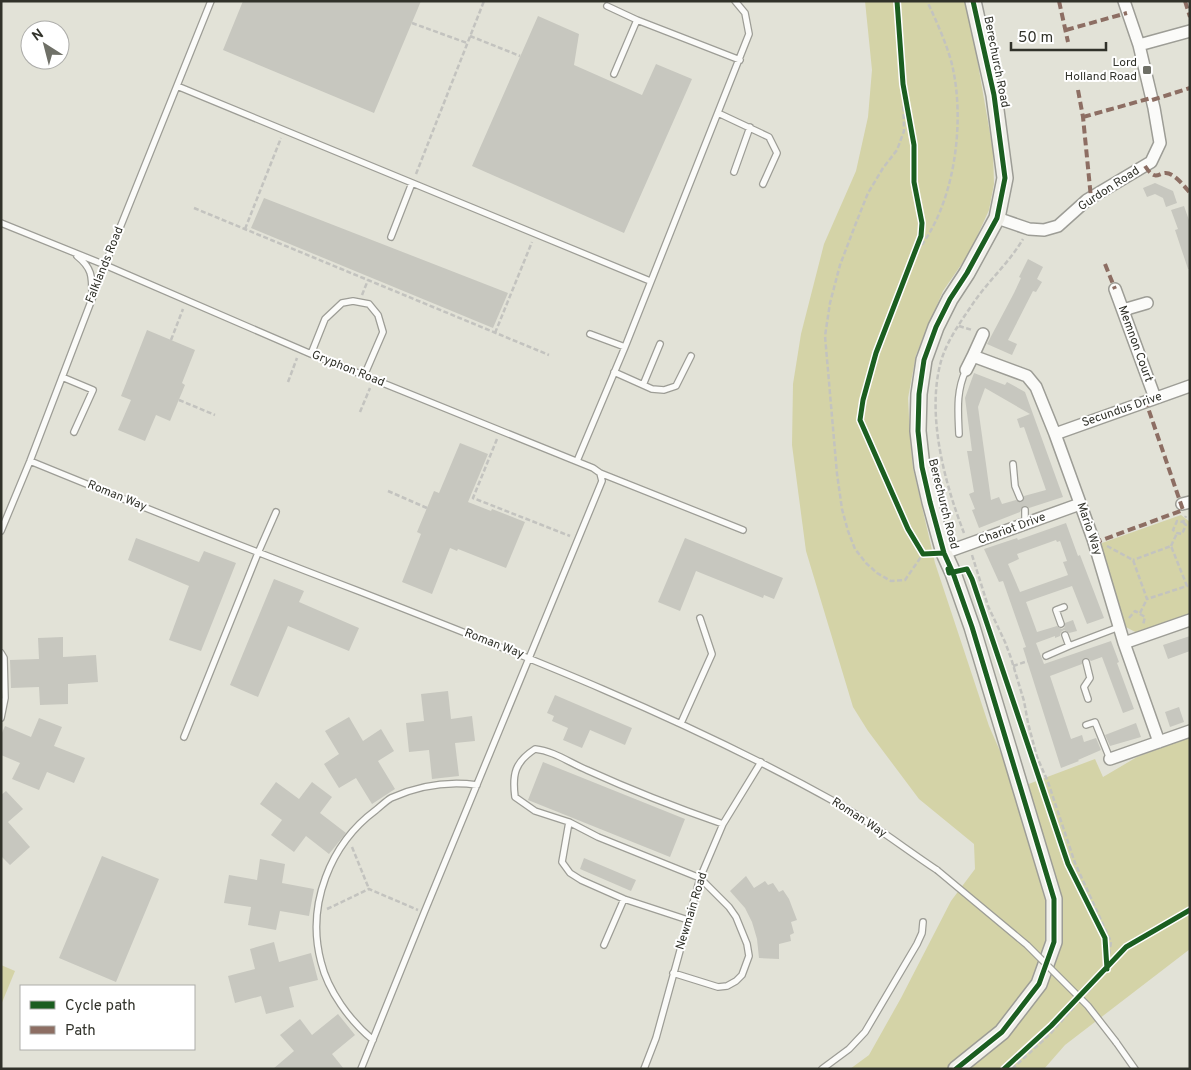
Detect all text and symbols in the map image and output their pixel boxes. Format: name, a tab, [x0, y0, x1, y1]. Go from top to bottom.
street label: Berechurch Road	[979, 15, 1013, 109]
north arrow	[20, 20, 70, 70]
scale bar	[1011, 20, 1106, 52]
text: N	[29, 26, 47, 46]
text: 50 m	[1018, 29, 1053, 48]
place label: Lord Holland Road	[1065, 55, 1137, 85]
marker: Lord Holland Road	[1141, 64, 1153, 76]
street label: Gurdon Road	[1075, 163, 1143, 215]
street label: Falklands Road	[82, 224, 128, 306]
street label: Memnon Court	[1114, 303, 1156, 385]
street label: Gryphon Road	[309, 347, 387, 391]
street label: Secundus Drive	[1080, 389, 1164, 431]
street label: Berechurch Road	[924, 457, 962, 551]
street label: Roman Way	[85, 477, 149, 515]
street label: Mario Way	[1072, 500, 1106, 558]
street label: Chariot Drive	[976, 509, 1048, 549]
street label: Roman Way	[462, 625, 526, 663]
street label: Roman Way	[828, 794, 890, 842]
street label: Newmain Road	[673, 870, 711, 952]
legend	[20, 985, 195, 1050]
text: Cycle path	[65, 997, 136, 1016]
text: Path	[65, 1022, 96, 1041]

